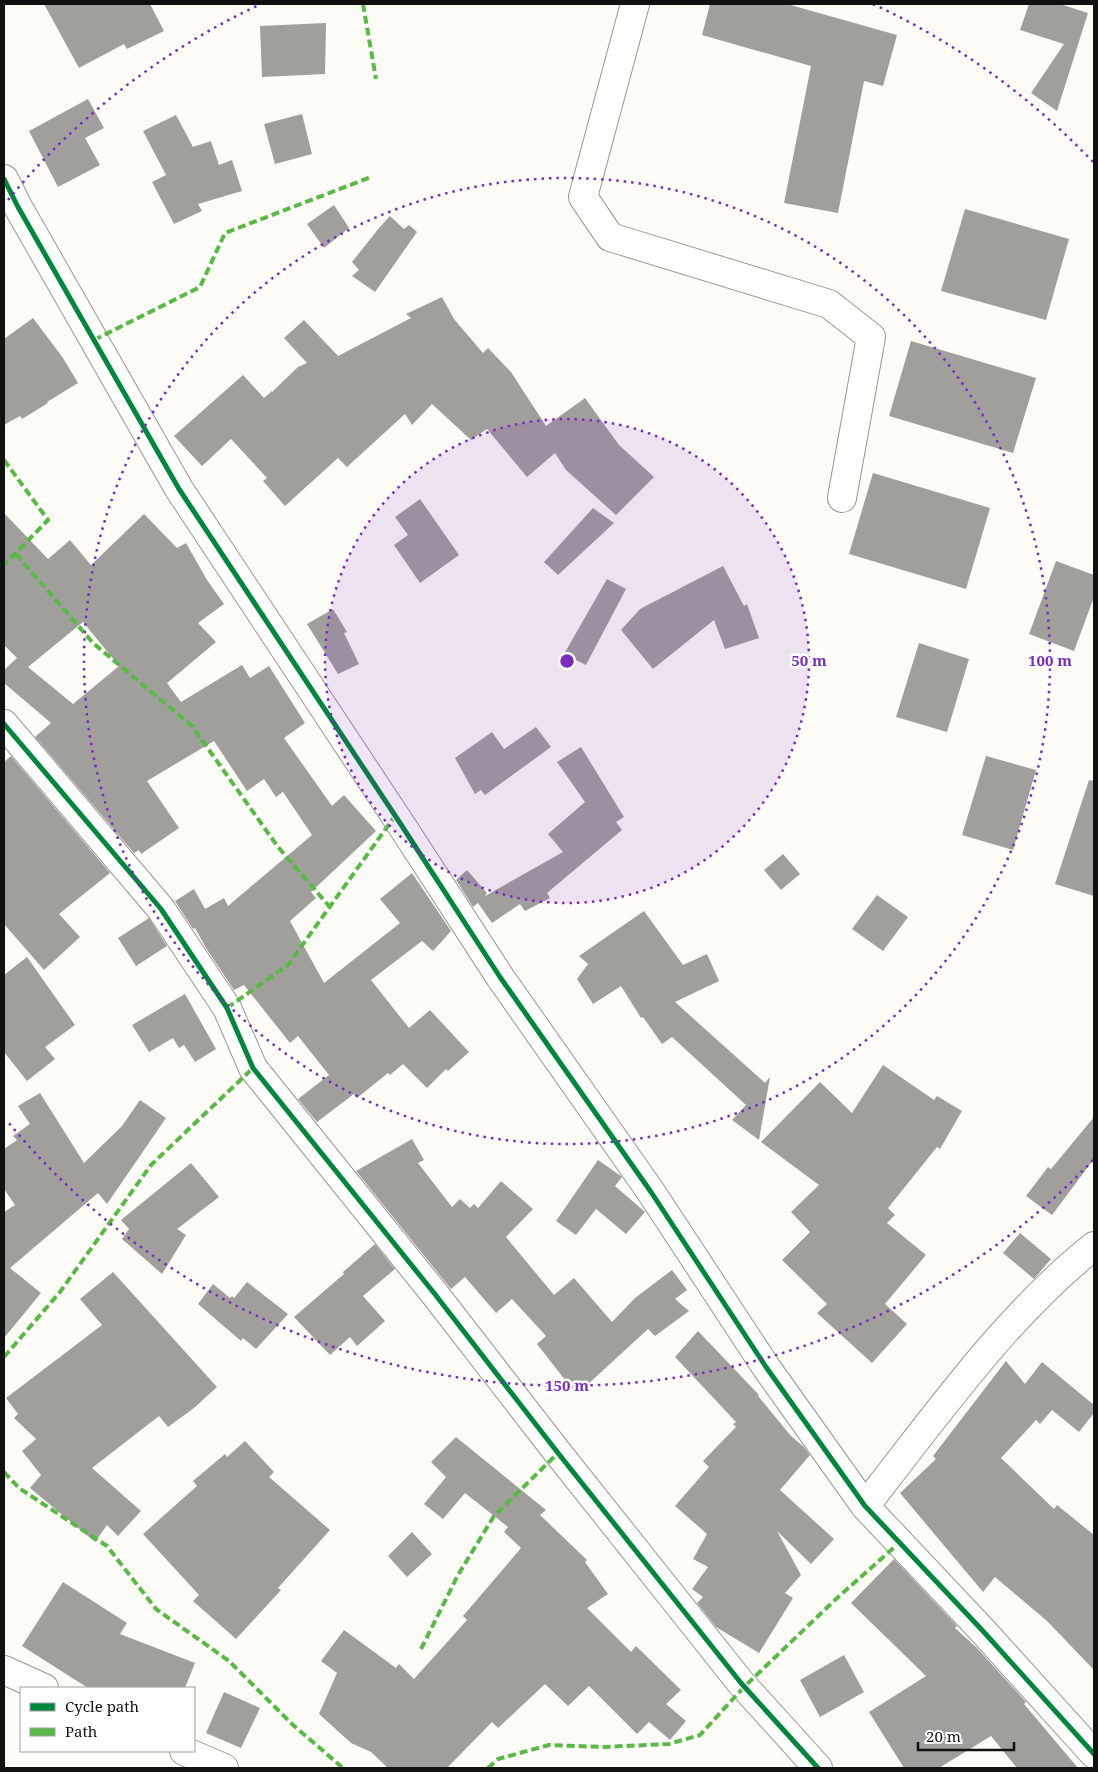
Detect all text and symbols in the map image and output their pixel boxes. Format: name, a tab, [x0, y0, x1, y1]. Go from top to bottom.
text: 50 m	[791, 650, 827, 670]
text: 100 m	[1028, 650, 1072, 670]
centre of rings	[558, 652, 576, 670]
text: 150 m	[545, 1375, 589, 1395]
legend	[20, 1687, 195, 1752]
text: Cycle path	[65, 1696, 140, 1716]
scale bar	[918, 1720, 1014, 1752]
text: Path	[65, 1721, 98, 1741]
text: 20 m	[926, 1726, 961, 1746]

